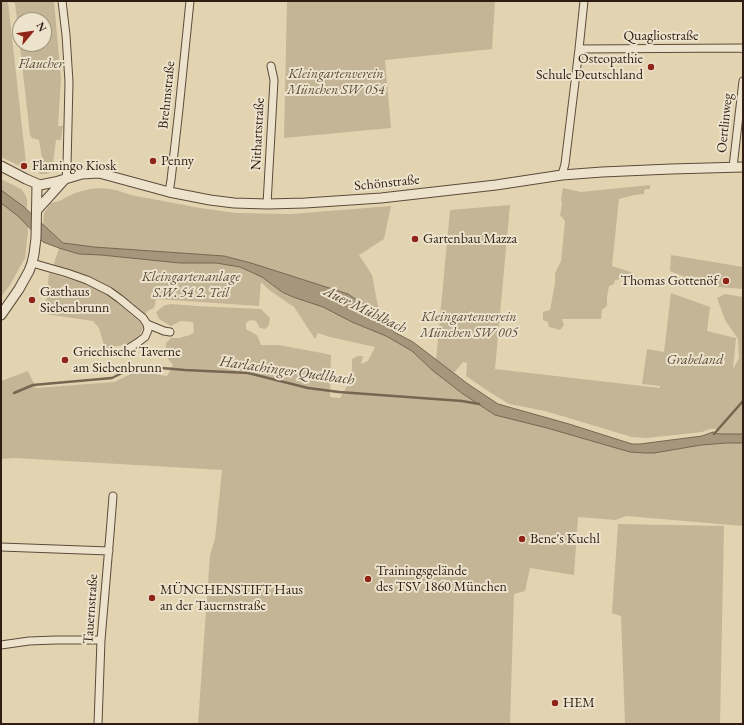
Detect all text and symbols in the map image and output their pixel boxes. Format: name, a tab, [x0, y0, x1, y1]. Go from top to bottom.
north arrow	[12, 12, 52, 52]
text: N	[33, 19, 50, 34]
street label: Quagliostraße	[623, 28, 699, 44]
place label: Osteopathie Schule Deutschland	[536, 51, 643, 84]
park label: Flaucher	[18, 56, 64, 72]
street label: Brehmstraße	[155, 60, 179, 130]
marker: Osteopathie Schule Deutschland	[646, 62, 656, 72]
park label: Kleingartenverein München SW 054	[287, 66, 385, 98]
street label: Oertlinweg	[714, 92, 736, 154]
street label: Nithartstraße	[248, 97, 268, 171]
place label: Penny	[161, 153, 194, 169]
marker: Penny	[148, 156, 158, 166]
place label: Flamingo Kiosk	[32, 158, 117, 174]
marker: Flamingo Kiosk	[19, 161, 29, 171]
street label: Schönstraße	[354, 171, 420, 195]
place label: Gartenbau Mazza	[423, 231, 517, 247]
marker: Gartenbau Mazza	[410, 234, 420, 244]
park label: Kleingartenanlage S.W. 54 2. Teil	[142, 269, 240, 302]
place label: Thomas Gottenöf	[621, 273, 718, 289]
marker: Thomas Gottenöf	[721, 276, 731, 286]
water label: Auer Mühlbach	[321, 282, 409, 338]
place label: Gasthaus Siebenbrunn	[40, 284, 110, 316]
marker: Gasthaus Siebenbrunn	[27, 295, 37, 305]
park label: Kleingartenverein München SW 005	[420, 309, 518, 342]
place label: Griechische Taverne am Siebenbrunn	[73, 344, 181, 376]
park label: Grabeland	[667, 352, 723, 368]
water label: Harlachinger Quellbach	[218, 353, 356, 389]
marker: Griechische Taverne am Siebenbrunn	[60, 355, 70, 365]
place label: Bene's Kuchl	[530, 531, 600, 547]
marker: Bene's Kuchl	[517, 534, 527, 544]
place label: Trainingsgelände des TSV 1860 München	[376, 563, 507, 596]
street label: Tauernstraße	[80, 573, 102, 645]
marker: Trainingsgelände des TSV 1860 München	[363, 574, 373, 584]
place label: MÜNCHENSTIFT Haus an der Tauernstraße	[160, 582, 303, 614]
marker: MÜNCHENSTIFT Haus an der Tauernstraße	[147, 593, 157, 603]
place label: HEM	[563, 695, 595, 711]
marker: HEM	[550, 698, 560, 708]

